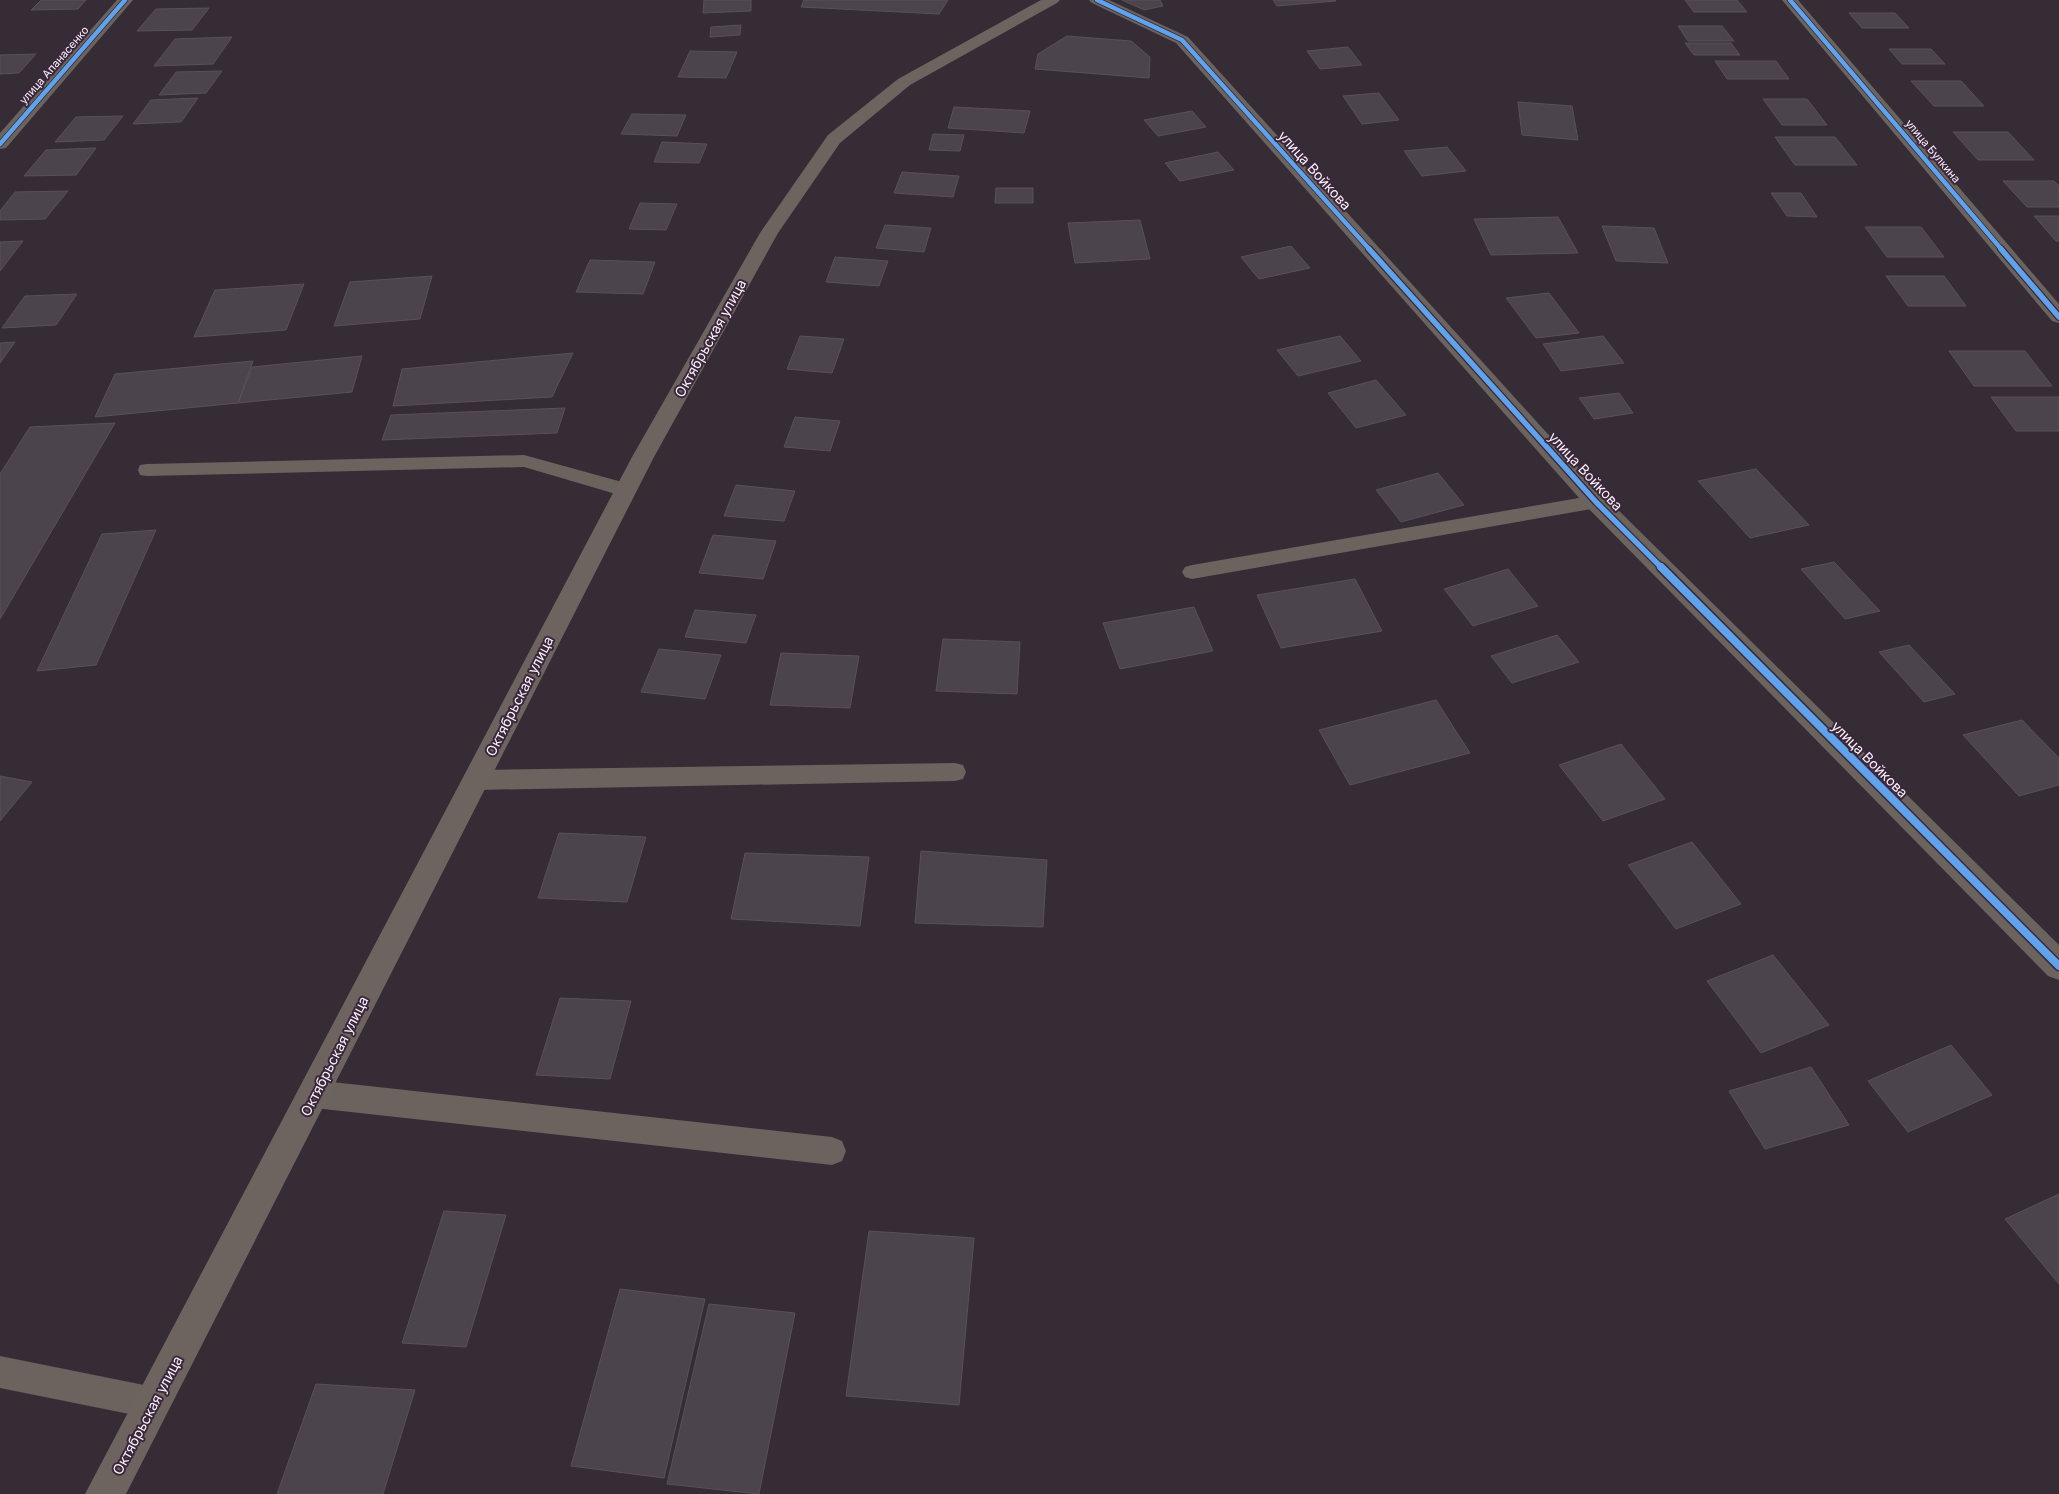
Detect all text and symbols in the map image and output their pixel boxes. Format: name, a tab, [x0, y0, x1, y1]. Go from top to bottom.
street label: улица Апанасенко	[16, 23, 92, 107]
street label: улица Булкина	[1902, 116, 1964, 186]
street label: улица Войкова	[1275, 127, 1355, 213]
street label: Октябрьская улица	[671, 276, 749, 400]
street label: улица Войкова	[1545, 428, 1627, 514]
street label: Октябрьская улица	[481, 633, 557, 759]
street label: улица Войкова	[1828, 717, 1912, 801]
street label: Октябрьская улица	[296, 993, 372, 1119]
street label: Октябрьская улица	[108, 1353, 186, 1477]

